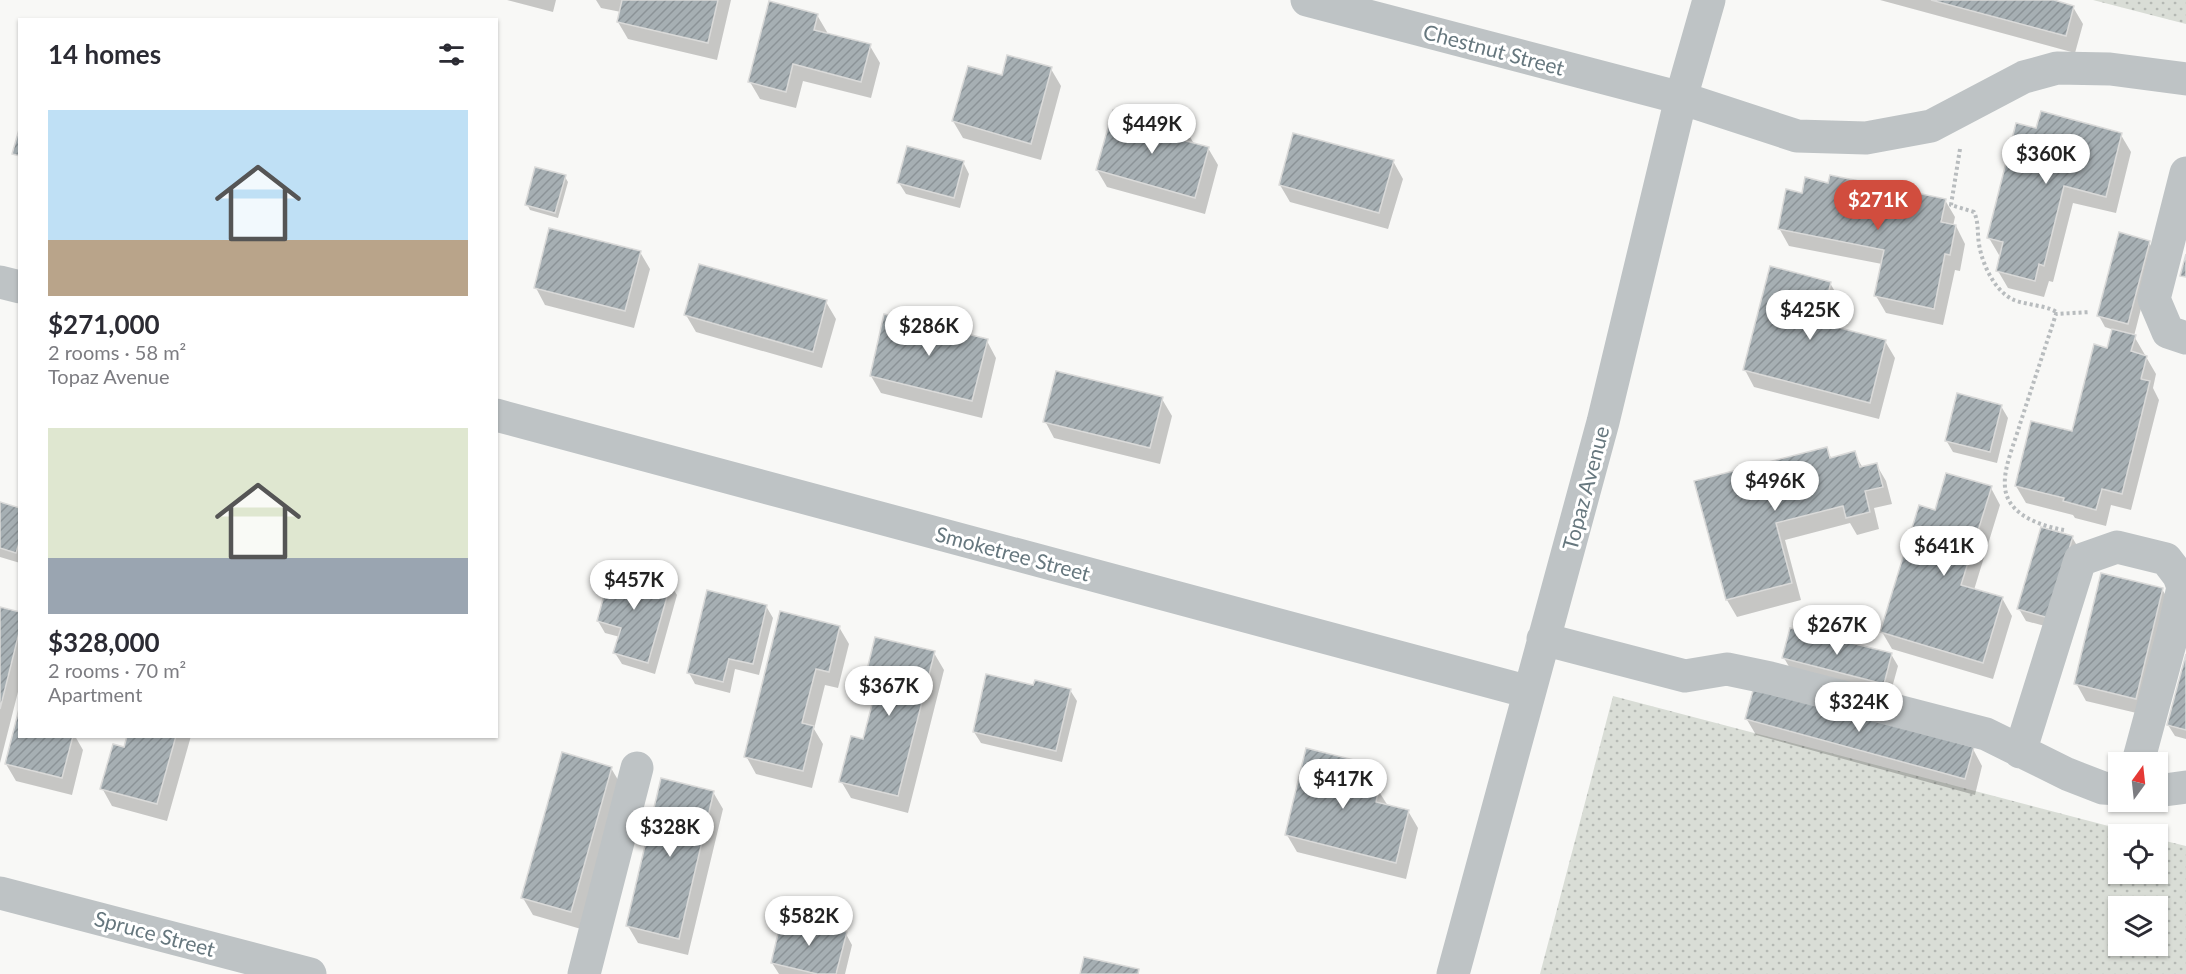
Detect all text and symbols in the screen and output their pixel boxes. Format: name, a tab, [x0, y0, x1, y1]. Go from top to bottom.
street label: Chestnut Street	[1421, 18, 1568, 80]
text: 14 homes	[48, 38, 161, 70]
icon: filters	[435, 38, 468, 71]
pin: $449K	[1110, 104, 1194, 155]
text: $449K	[1122, 111, 1182, 135]
pin: $360K	[2004, 134, 2088, 185]
text: $360K	[2016, 141, 2076, 165]
icon: home	[204, 149, 312, 257]
pin: $271K	[1836, 180, 1920, 231]
text: $271K	[1848, 187, 1908, 211]
pin: $425K	[1768, 290, 1852, 341]
text: $425K	[1780, 297, 1840, 321]
pin: $286K	[887, 306, 971, 357]
text: $271,000	[48, 308, 160, 340]
text: $286K	[899, 313, 959, 337]
text: 2 rooms · 58 m²	[48, 340, 186, 364]
text: Topaz Avenue	[48, 364, 170, 388]
street label: Topaz Avenue	[1556, 423, 1614, 553]
pin: $496K	[1733, 461, 1817, 512]
icon: home	[204, 467, 312, 575]
text: $496K	[1745, 468, 1805, 492]
street label: Smoketree Street	[933, 520, 1093, 586]
pin: $641K	[1902, 526, 1986, 577]
text: $641K	[1914, 533, 1974, 557]
pin: $457K	[592, 560, 676, 611]
text: $457K	[604, 567, 664, 591]
pin: $267K	[1795, 605, 1879, 656]
text: $267K	[1807, 612, 1867, 636]
text: $328,000	[48, 626, 160, 658]
text: 2 rooms · 70 m²	[48, 658, 186, 682]
pin: $367K	[847, 666, 931, 717]
text: $367K	[859, 673, 919, 697]
text: Apartment	[48, 682, 142, 706]
pin: $324K	[1817, 682, 1901, 733]
text: $324K	[1829, 689, 1889, 713]
north arrow	[2108, 752, 2168, 812]
map controls	[2108, 752, 2168, 956]
pin: $417K	[1301, 759, 1385, 810]
text: $417K	[1313, 766, 1373, 790]
pin: $328K	[628, 807, 712, 858]
text: $328K	[640, 814, 700, 838]
button: locate	[2108, 824, 2168, 884]
pin: $582K	[767, 896, 851, 947]
button: layers	[2108, 896, 2168, 956]
text: $582K	[779, 903, 839, 927]
street label: Spruce Street	[92, 905, 219, 961]

